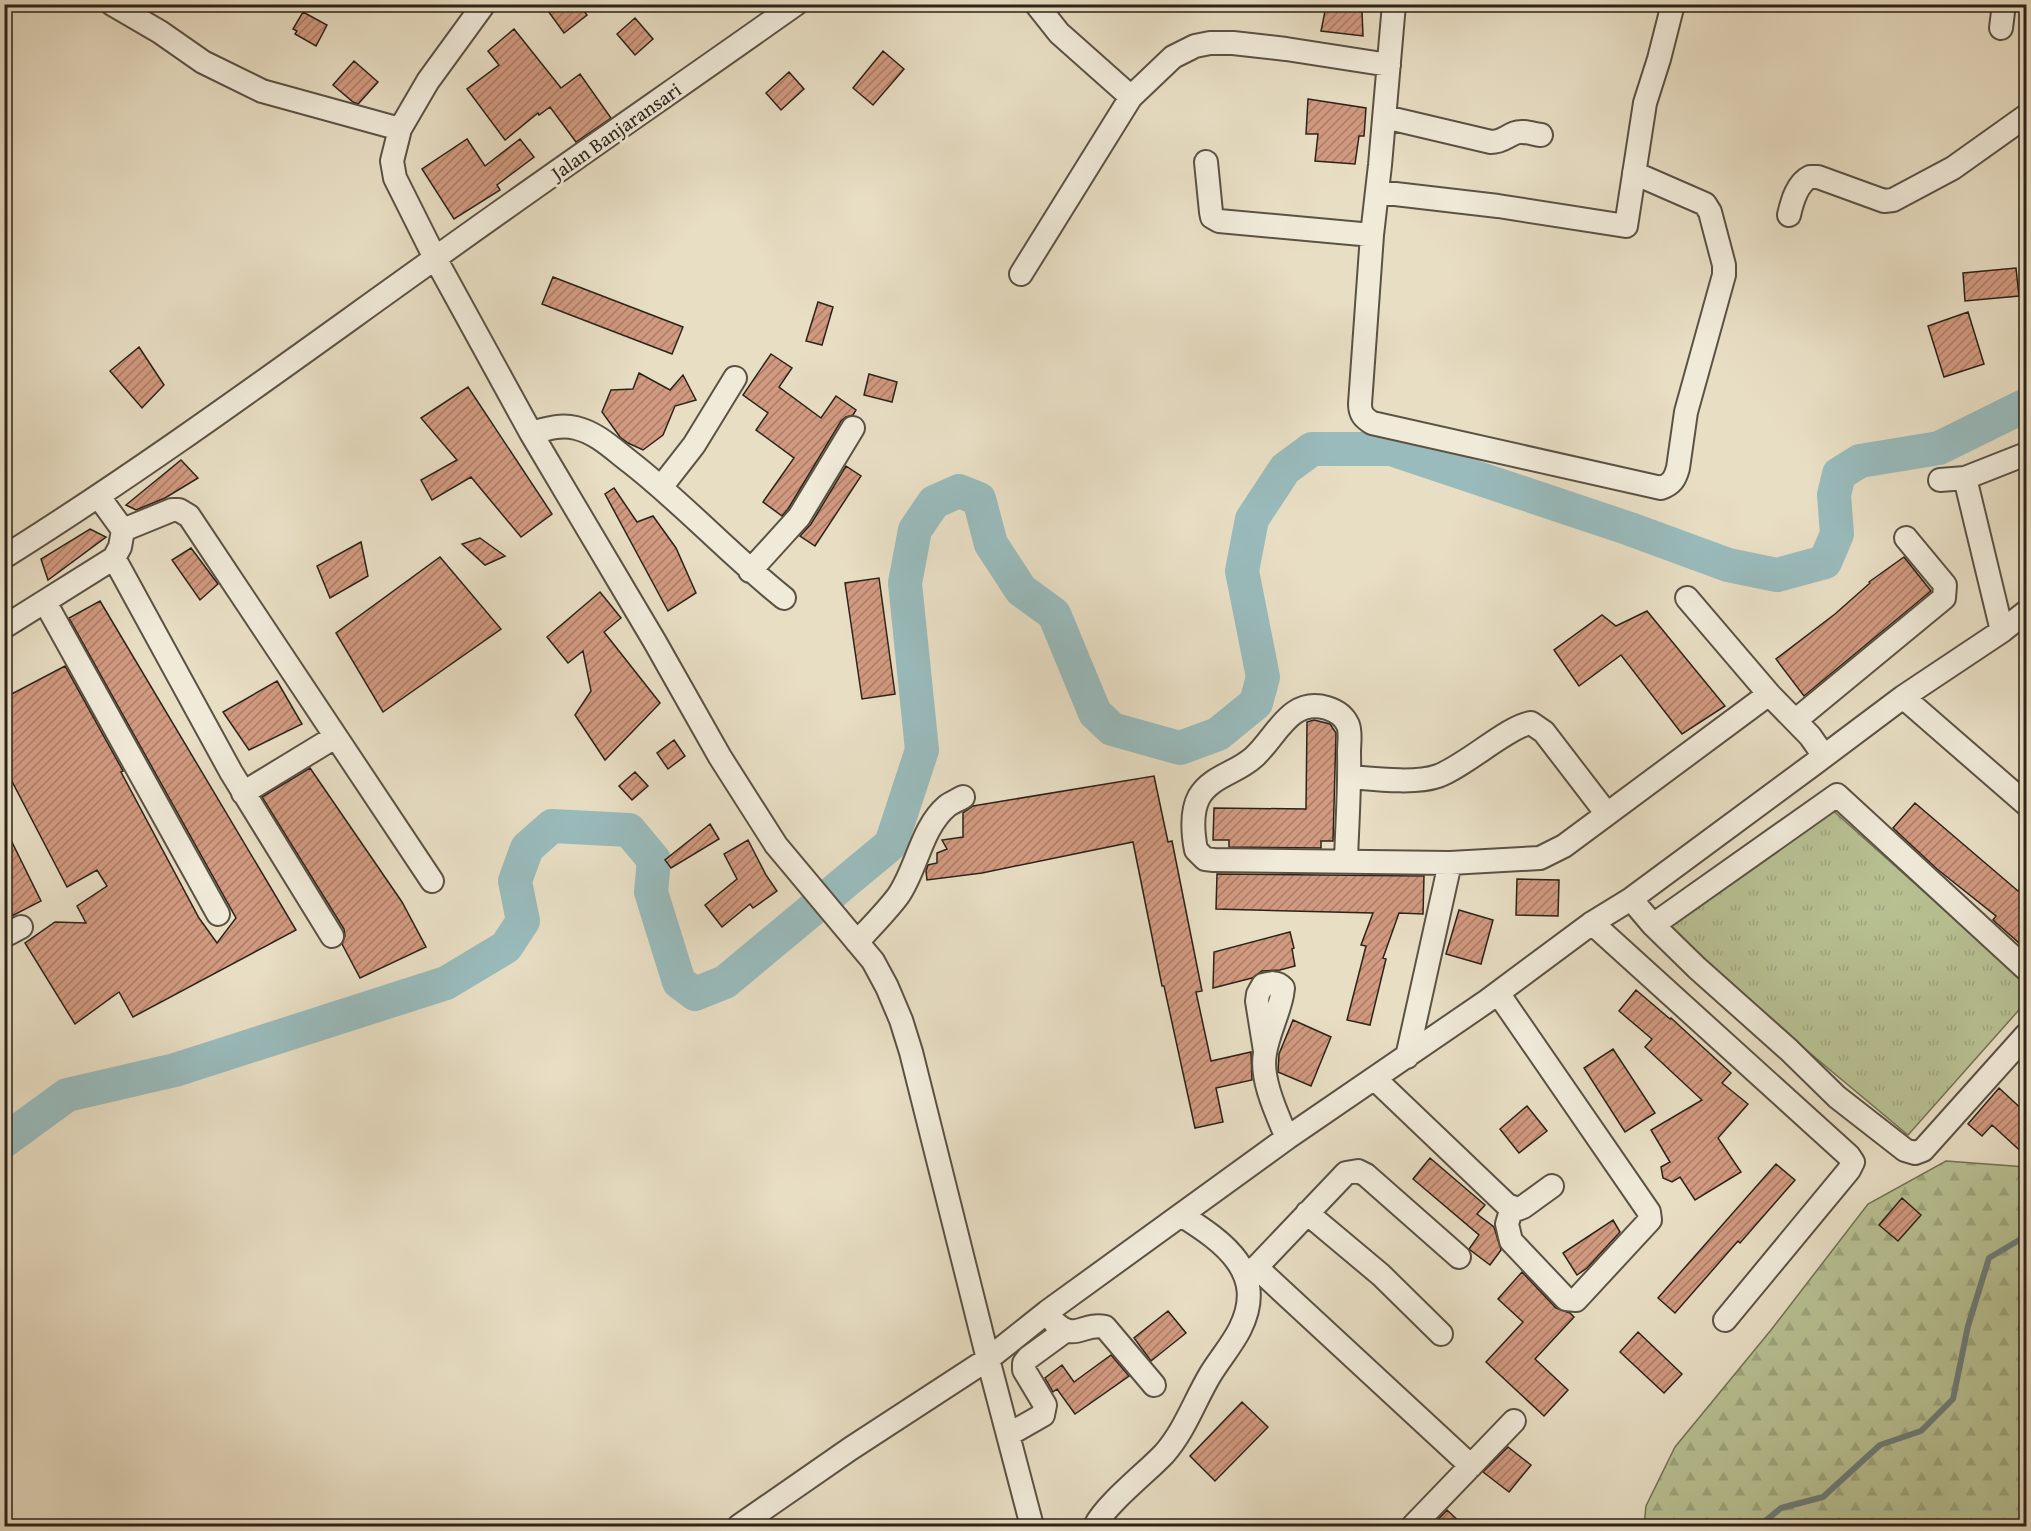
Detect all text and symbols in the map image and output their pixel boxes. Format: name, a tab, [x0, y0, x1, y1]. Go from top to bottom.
street label: Jalan Banjaransari	[542, 75, 687, 188]

